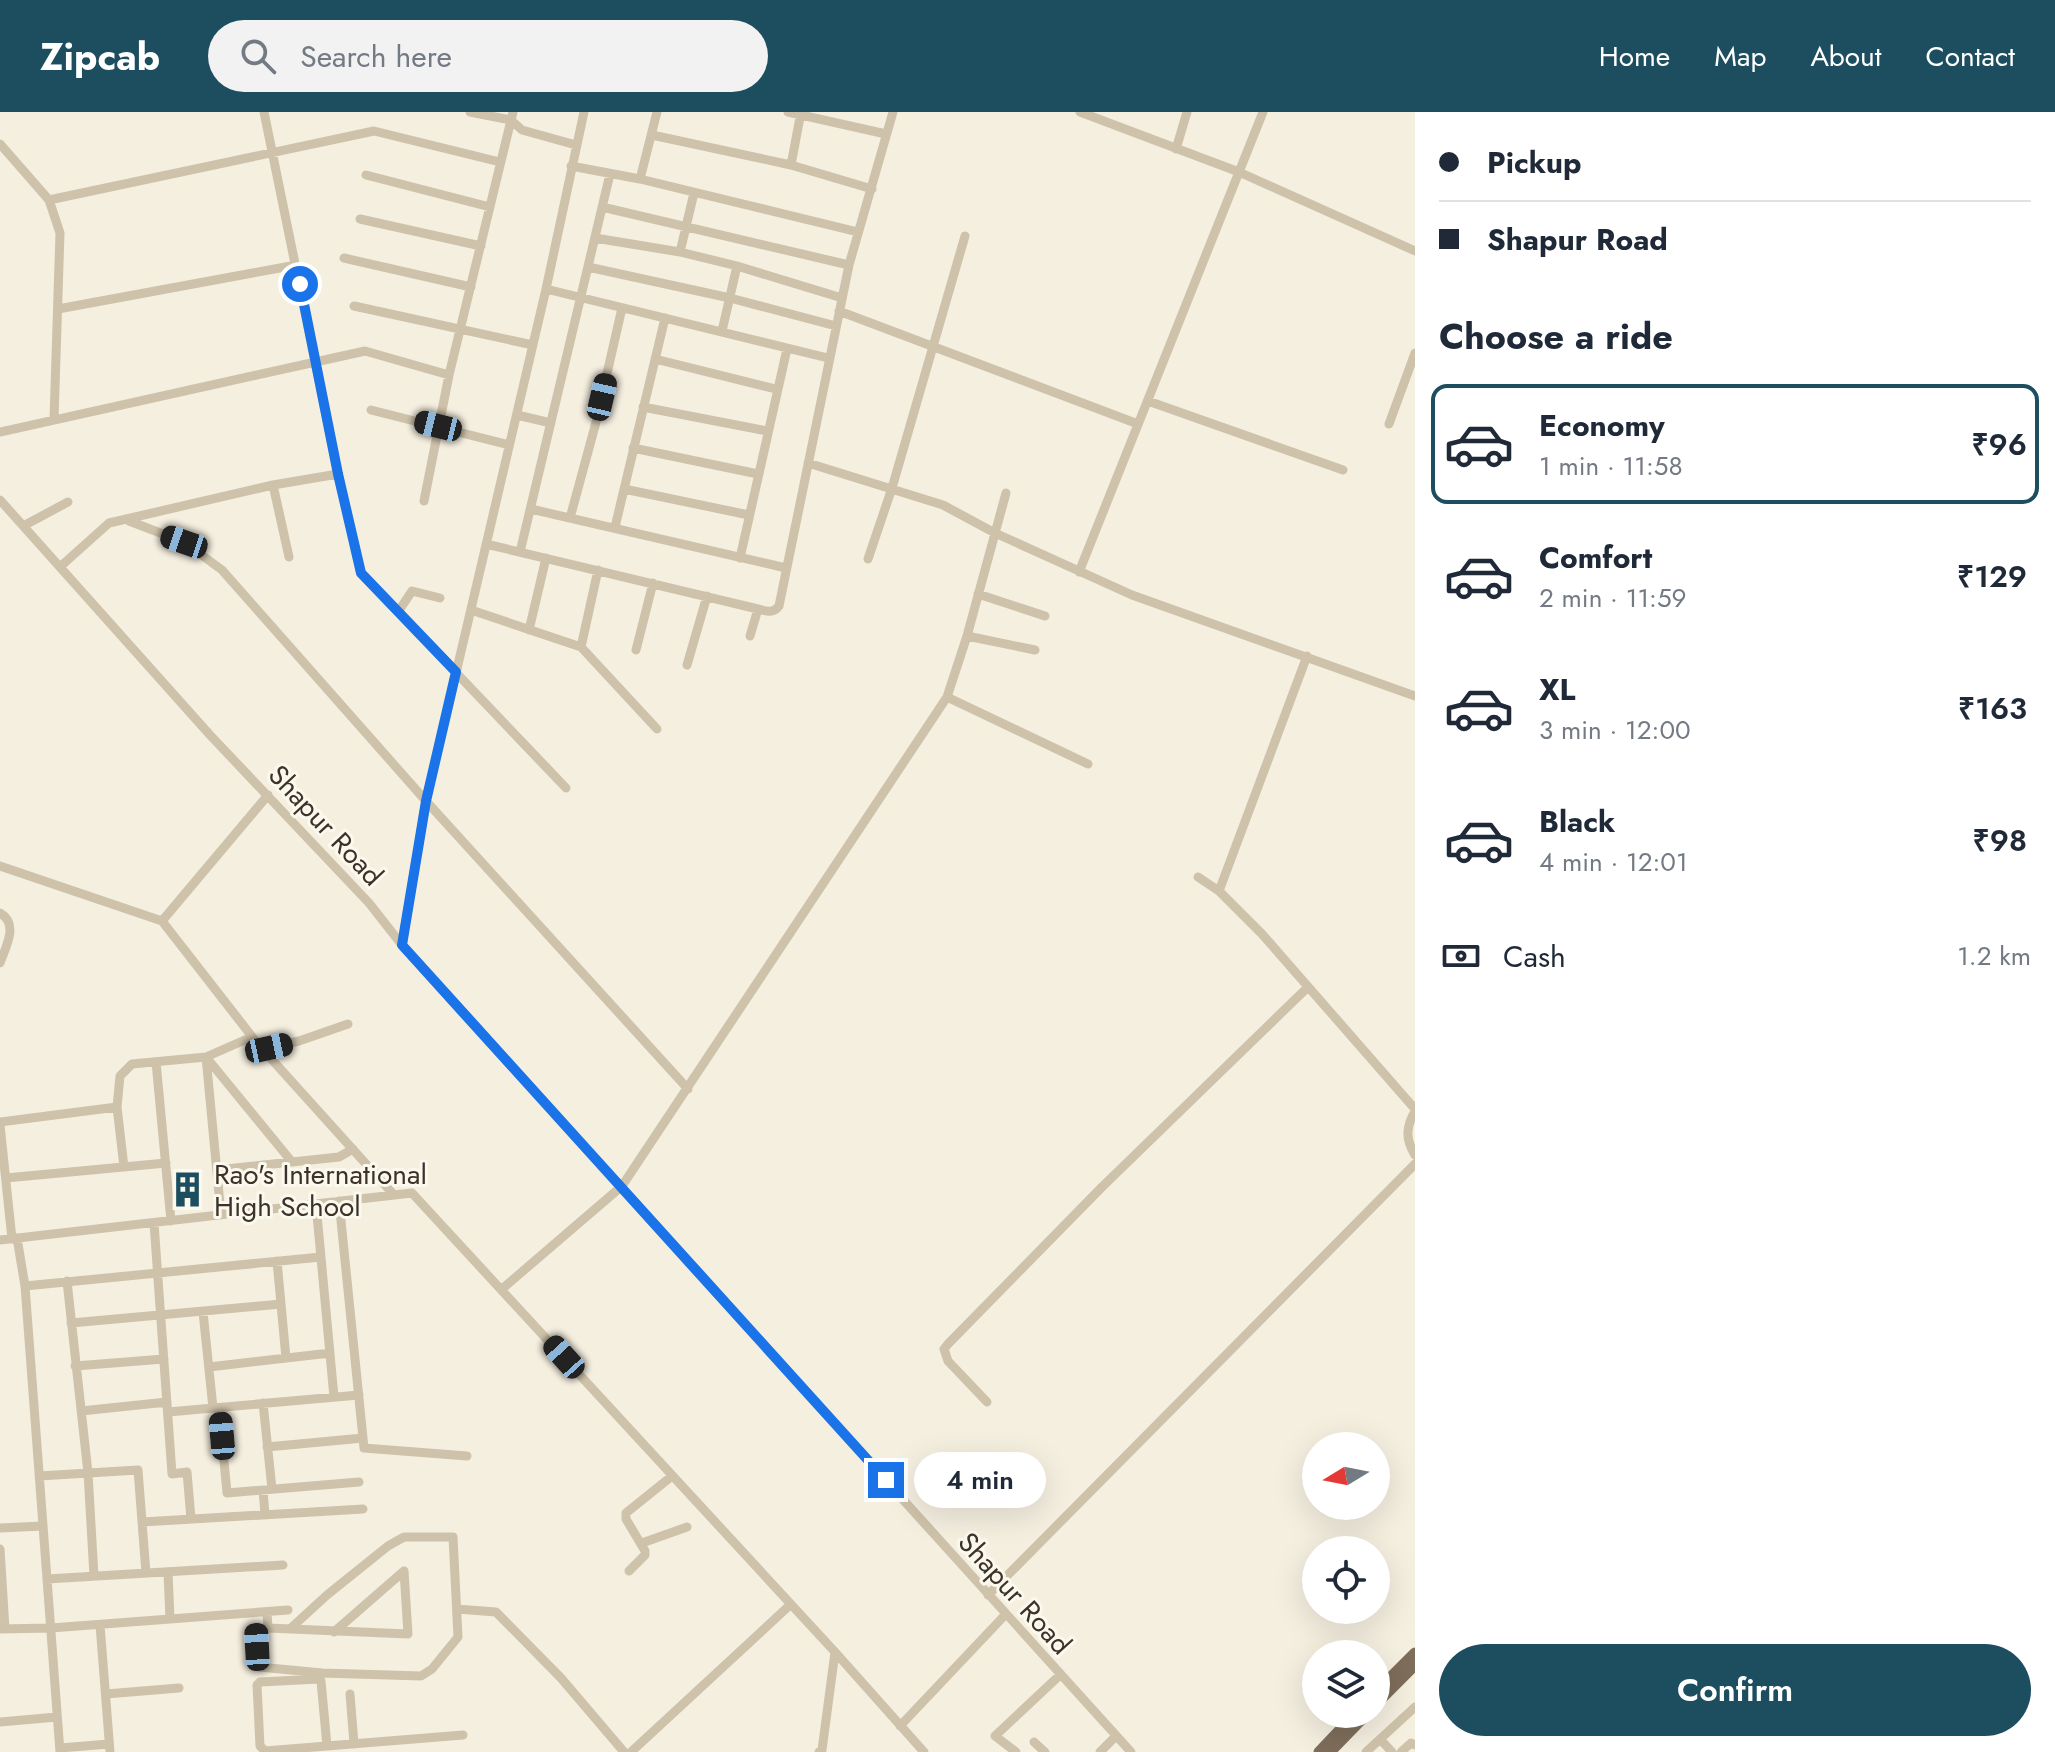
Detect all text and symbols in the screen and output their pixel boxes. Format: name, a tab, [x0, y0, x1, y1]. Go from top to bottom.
search box	[208, 20, 768, 92]
text: Zipcab	[40, 29, 160, 84]
icon: search	[236, 34, 280, 78]
text: Search here	[300, 35, 452, 78]
text: Home	[1599, 36, 1670, 77]
text: Map	[1714, 36, 1766, 77]
text: About	[1810, 36, 1882, 77]
text: Contact	[1926, 36, 2015, 77]
text: Pickup	[1487, 141, 1582, 184]
text: Shapur Road	[1487, 218, 1668, 261]
route start	[282, 266, 318, 302]
text: Choose a ride	[1439, 310, 1673, 362]
car	[585, 371, 619, 423]
text: Economy	[1539, 404, 1665, 447]
icon: car	[1443, 408, 1515, 480]
car	[412, 409, 464, 443]
text: ₹96	[1971, 423, 2027, 466]
text: 1 min · 11:58	[1539, 447, 1683, 485]
car	[157, 523, 211, 561]
text: Comfort	[1539, 536, 1652, 579]
icon: car	[1443, 540, 1515, 612]
text: ₹129	[1957, 555, 2027, 598]
text: 2 min · 11:59	[1539, 579, 1687, 617]
text: XL	[1539, 668, 1575, 711]
icon: car	[1443, 672, 1515, 744]
text: ₹163	[1958, 687, 2027, 730]
text: 3 min · 12:00	[1539, 711, 1691, 749]
street label: Shapur Road	[259, 756, 393, 895]
text: Black	[1539, 800, 1615, 843]
icon: car	[1443, 804, 1515, 876]
text: ₹98	[1973, 819, 2027, 862]
text: 4 min · 12:01	[1539, 843, 1688, 881]
icon: cash	[1439, 934, 1483, 978]
text: Cash	[1503, 935, 1566, 978]
text: 1.2 km	[1957, 937, 2031, 975]
car	[243, 1031, 295, 1065]
place label: Rao's International High School	[214, 1154, 427, 1227]
building icon: Rao's International High School	[169, 1171, 207, 1209]
car	[539, 1331, 589, 1383]
car	[208, 1411, 236, 1461]
north arrow	[1302, 1432, 1390, 1520]
map controls	[1302, 1432, 1390, 1728]
callout: 4 min	[914, 1452, 1046, 1508]
text: 4 min	[946, 1461, 1014, 1499]
route end	[868, 1462, 904, 1498]
street label: Shapur Road	[948, 1523, 1081, 1664]
button: locate	[1302, 1536, 1390, 1624]
car	[244, 1622, 270, 1672]
button: layers	[1302, 1640, 1390, 1728]
button: Confirm	[1439, 1644, 2031, 1736]

